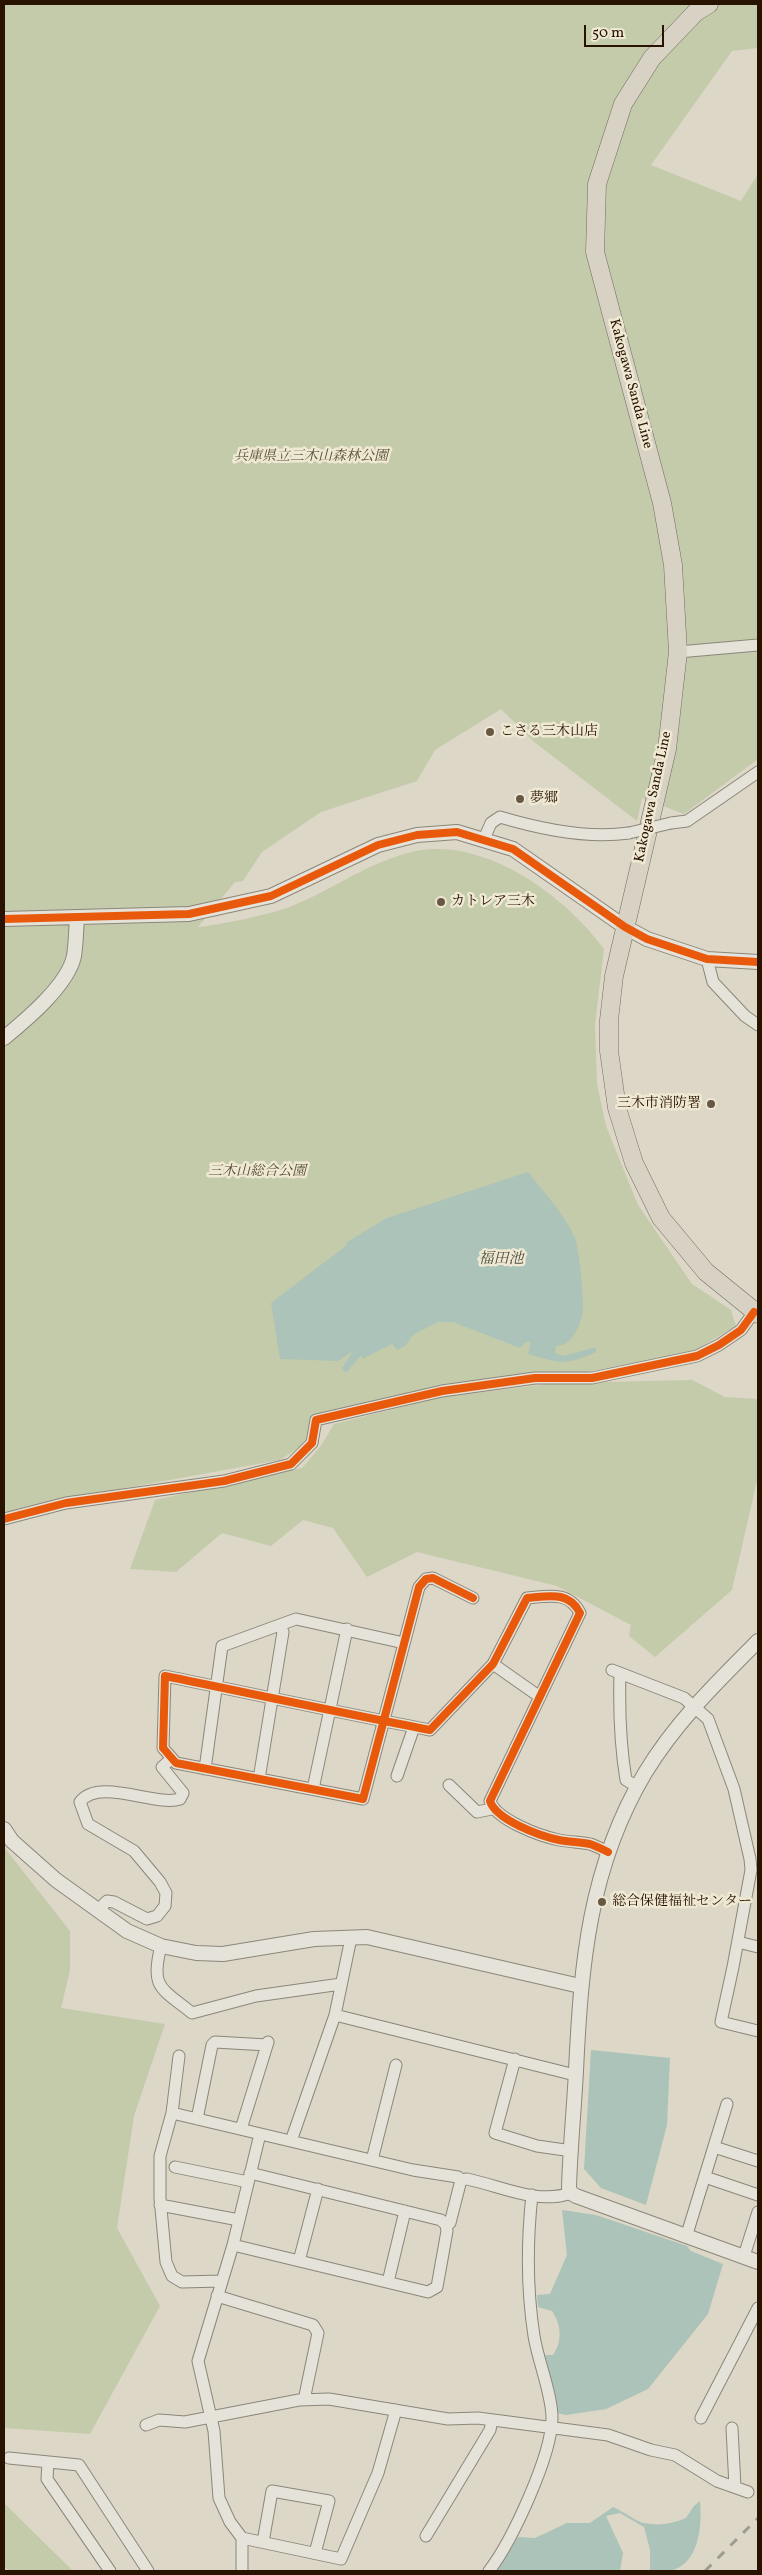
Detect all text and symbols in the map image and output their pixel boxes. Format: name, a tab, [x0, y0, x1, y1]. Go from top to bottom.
scale bar	[587, 15, 667, 47]
text: 50 m	[592, 23, 624, 44]
street label: Kakogawa Sanda Line	[605, 317, 655, 451]
park label: 兵庫県立三木山森林公園	[234, 449, 388, 465]
place label: こさる三木山店	[500, 724, 598, 740]
marker: こさる三木山店	[484, 726, 496, 738]
street label: Kakogawa Sanda Line	[632, 730, 676, 864]
place label: 夢郷	[530, 791, 558, 807]
marker: 夢郷	[514, 793, 526, 805]
place label: カトレア三木	[451, 894, 535, 910]
marker: カトレア三木	[435, 896, 447, 908]
place label: 三木市消防署	[617, 1096, 701, 1112]
marker: 三木市消防署	[705, 1098, 717, 1110]
park label: 三木山総合公園	[208, 1164, 306, 1180]
water label: 福田池	[479, 1251, 523, 1269]
place label: 総合保健福祉センター	[612, 1894, 752, 1910]
marker: 総合保健福祉センター	[596, 1896, 608, 1908]

